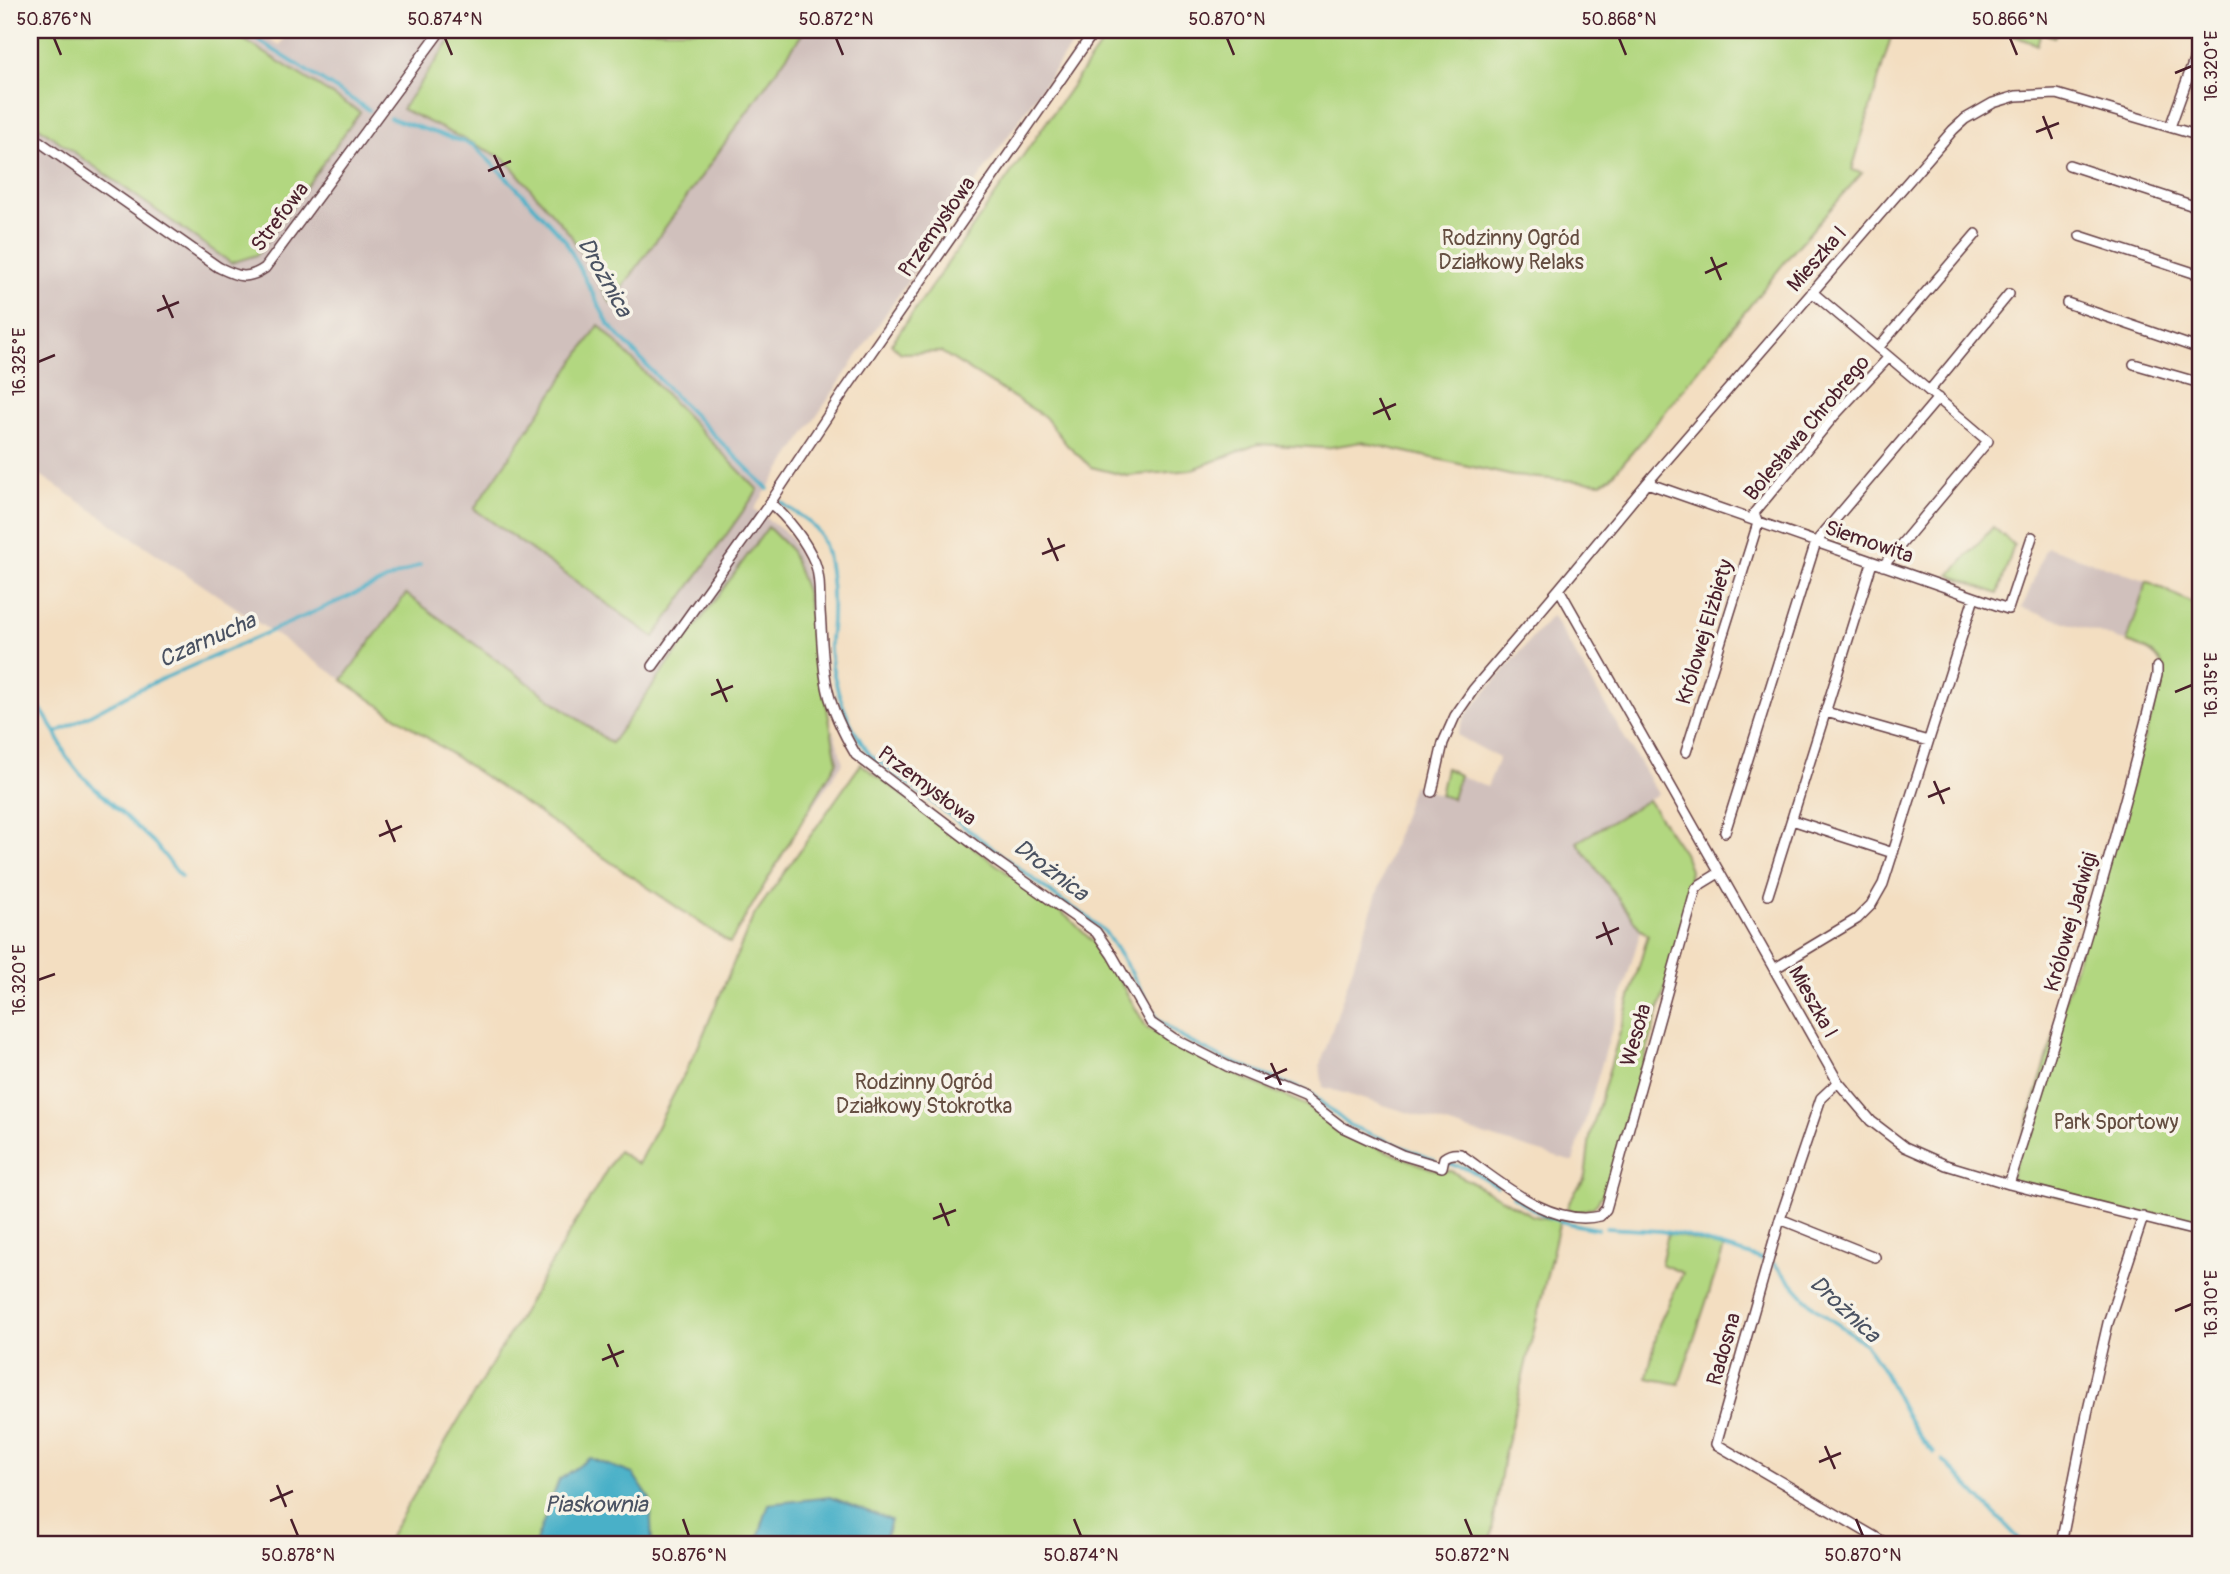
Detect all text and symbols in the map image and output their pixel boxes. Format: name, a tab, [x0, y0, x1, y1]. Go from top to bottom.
text: 50.876°N	[16, 8, 92, 31]
text: 50.874°N	[407, 8, 483, 31]
text: 50.872°N	[799, 8, 873, 31]
text: 50.870°N	[1189, 8, 1265, 31]
text: 50.868°N	[1582, 8, 1656, 31]
text: 50.866°N	[1972, 8, 2048, 31]
text: 16.320°E	[2200, 30, 2223, 102]
street label: Przemysłowa	[892, 171, 982, 283]
street label: Strefowa	[245, 177, 315, 257]
street label: Mieszka I	[1781, 221, 1853, 297]
park label: Rodzinny Ogród Działkowy Relaks	[1438, 225, 1584, 276]
water label: Drożnica	[571, 232, 639, 323]
text: 16.325°E	[8, 328, 31, 396]
street label: Bolesława Chrobrego	[1738, 350, 1876, 506]
street label: Siemowita	[1821, 514, 1917, 570]
street label: Królowej Elżbiety	[1670, 556, 1740, 708]
water label: Czarnucha	[154, 605, 261, 674]
text: 16.315°E	[2200, 652, 2223, 718]
street label: Przemysłowa	[872, 740, 982, 832]
water label: Drożnica	[1008, 833, 1095, 908]
street label: Królowej Jadwigi	[2038, 849, 2104, 995]
text: 16.320°E	[8, 944, 31, 1016]
street label: Mieszka I	[1782, 961, 1844, 1043]
street label: Wesoła	[1614, 1001, 1658, 1069]
park label: Rodzinny Ogród Działkowy Stokrotka	[836, 1069, 1012, 1120]
park label: Park Sportowy	[2054, 1109, 2178, 1136]
water label: Drożnica	[1804, 1269, 1887, 1350]
text: 16.310°E	[2200, 1270, 2223, 1338]
street label: Radosna	[1701, 1310, 1747, 1388]
water label: Piaskownia	[545, 1490, 649, 1519]
text: 50.878°N	[261, 1544, 335, 1567]
text: 50.876°N	[651, 1544, 727, 1567]
text: 50.874°N	[1043, 1544, 1119, 1567]
text: 50.872°N	[1435, 1544, 1509, 1567]
text: 50.870°N	[1825, 1544, 1901, 1567]

